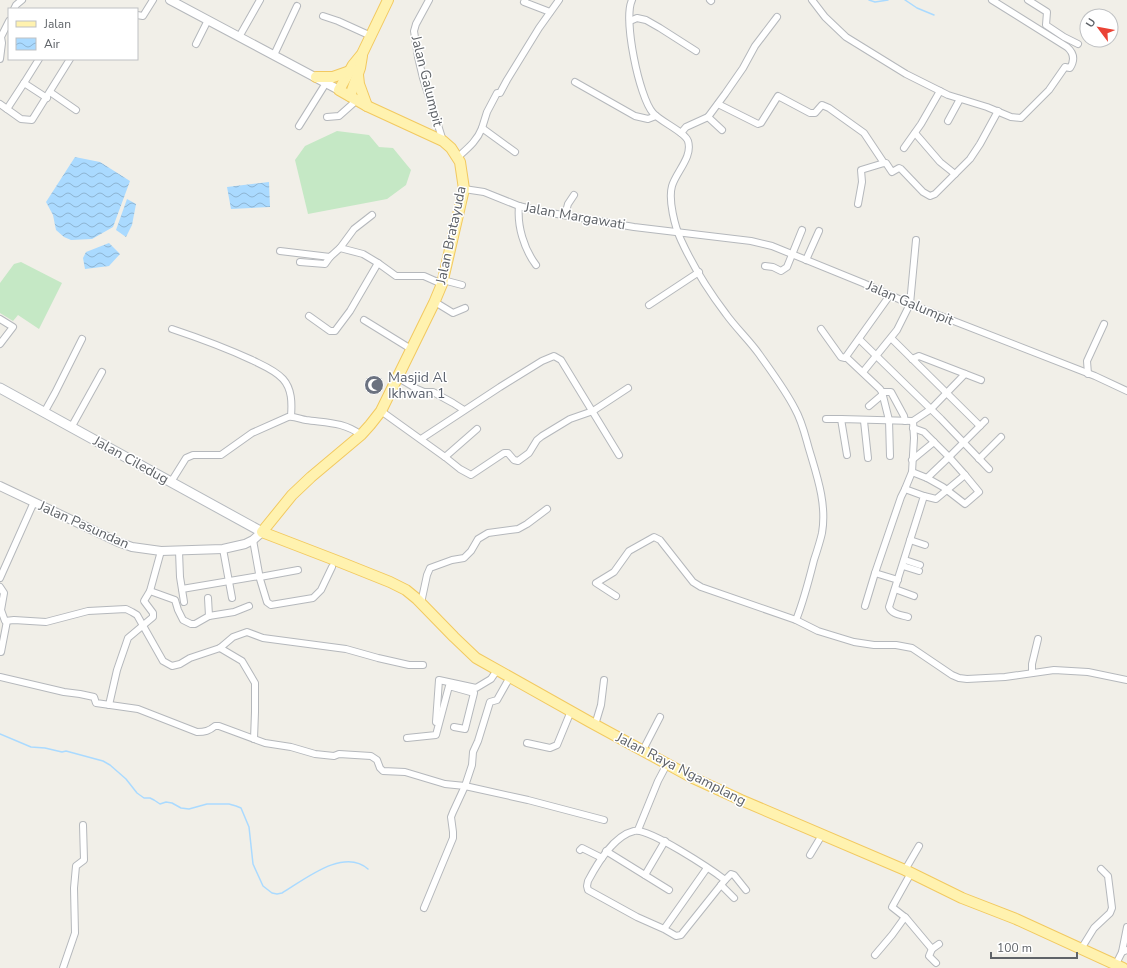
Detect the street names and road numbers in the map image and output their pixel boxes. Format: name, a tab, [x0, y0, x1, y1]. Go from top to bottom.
street label: Jalan Galumpit	[406, 33, 447, 128]
street label: Jalan Bratayuda	[431, 184, 471, 287]
street label: Jalan Margawati	[522, 198, 627, 234]
street label: Jalan Galumpit	[863, 276, 957, 330]
street label: Jalan Ciledug	[89, 431, 172, 489]
street label: Jalan Pasundan	[35, 496, 132, 553]
street label: Jalan Raya Ngamplang	[612, 727, 749, 810]

